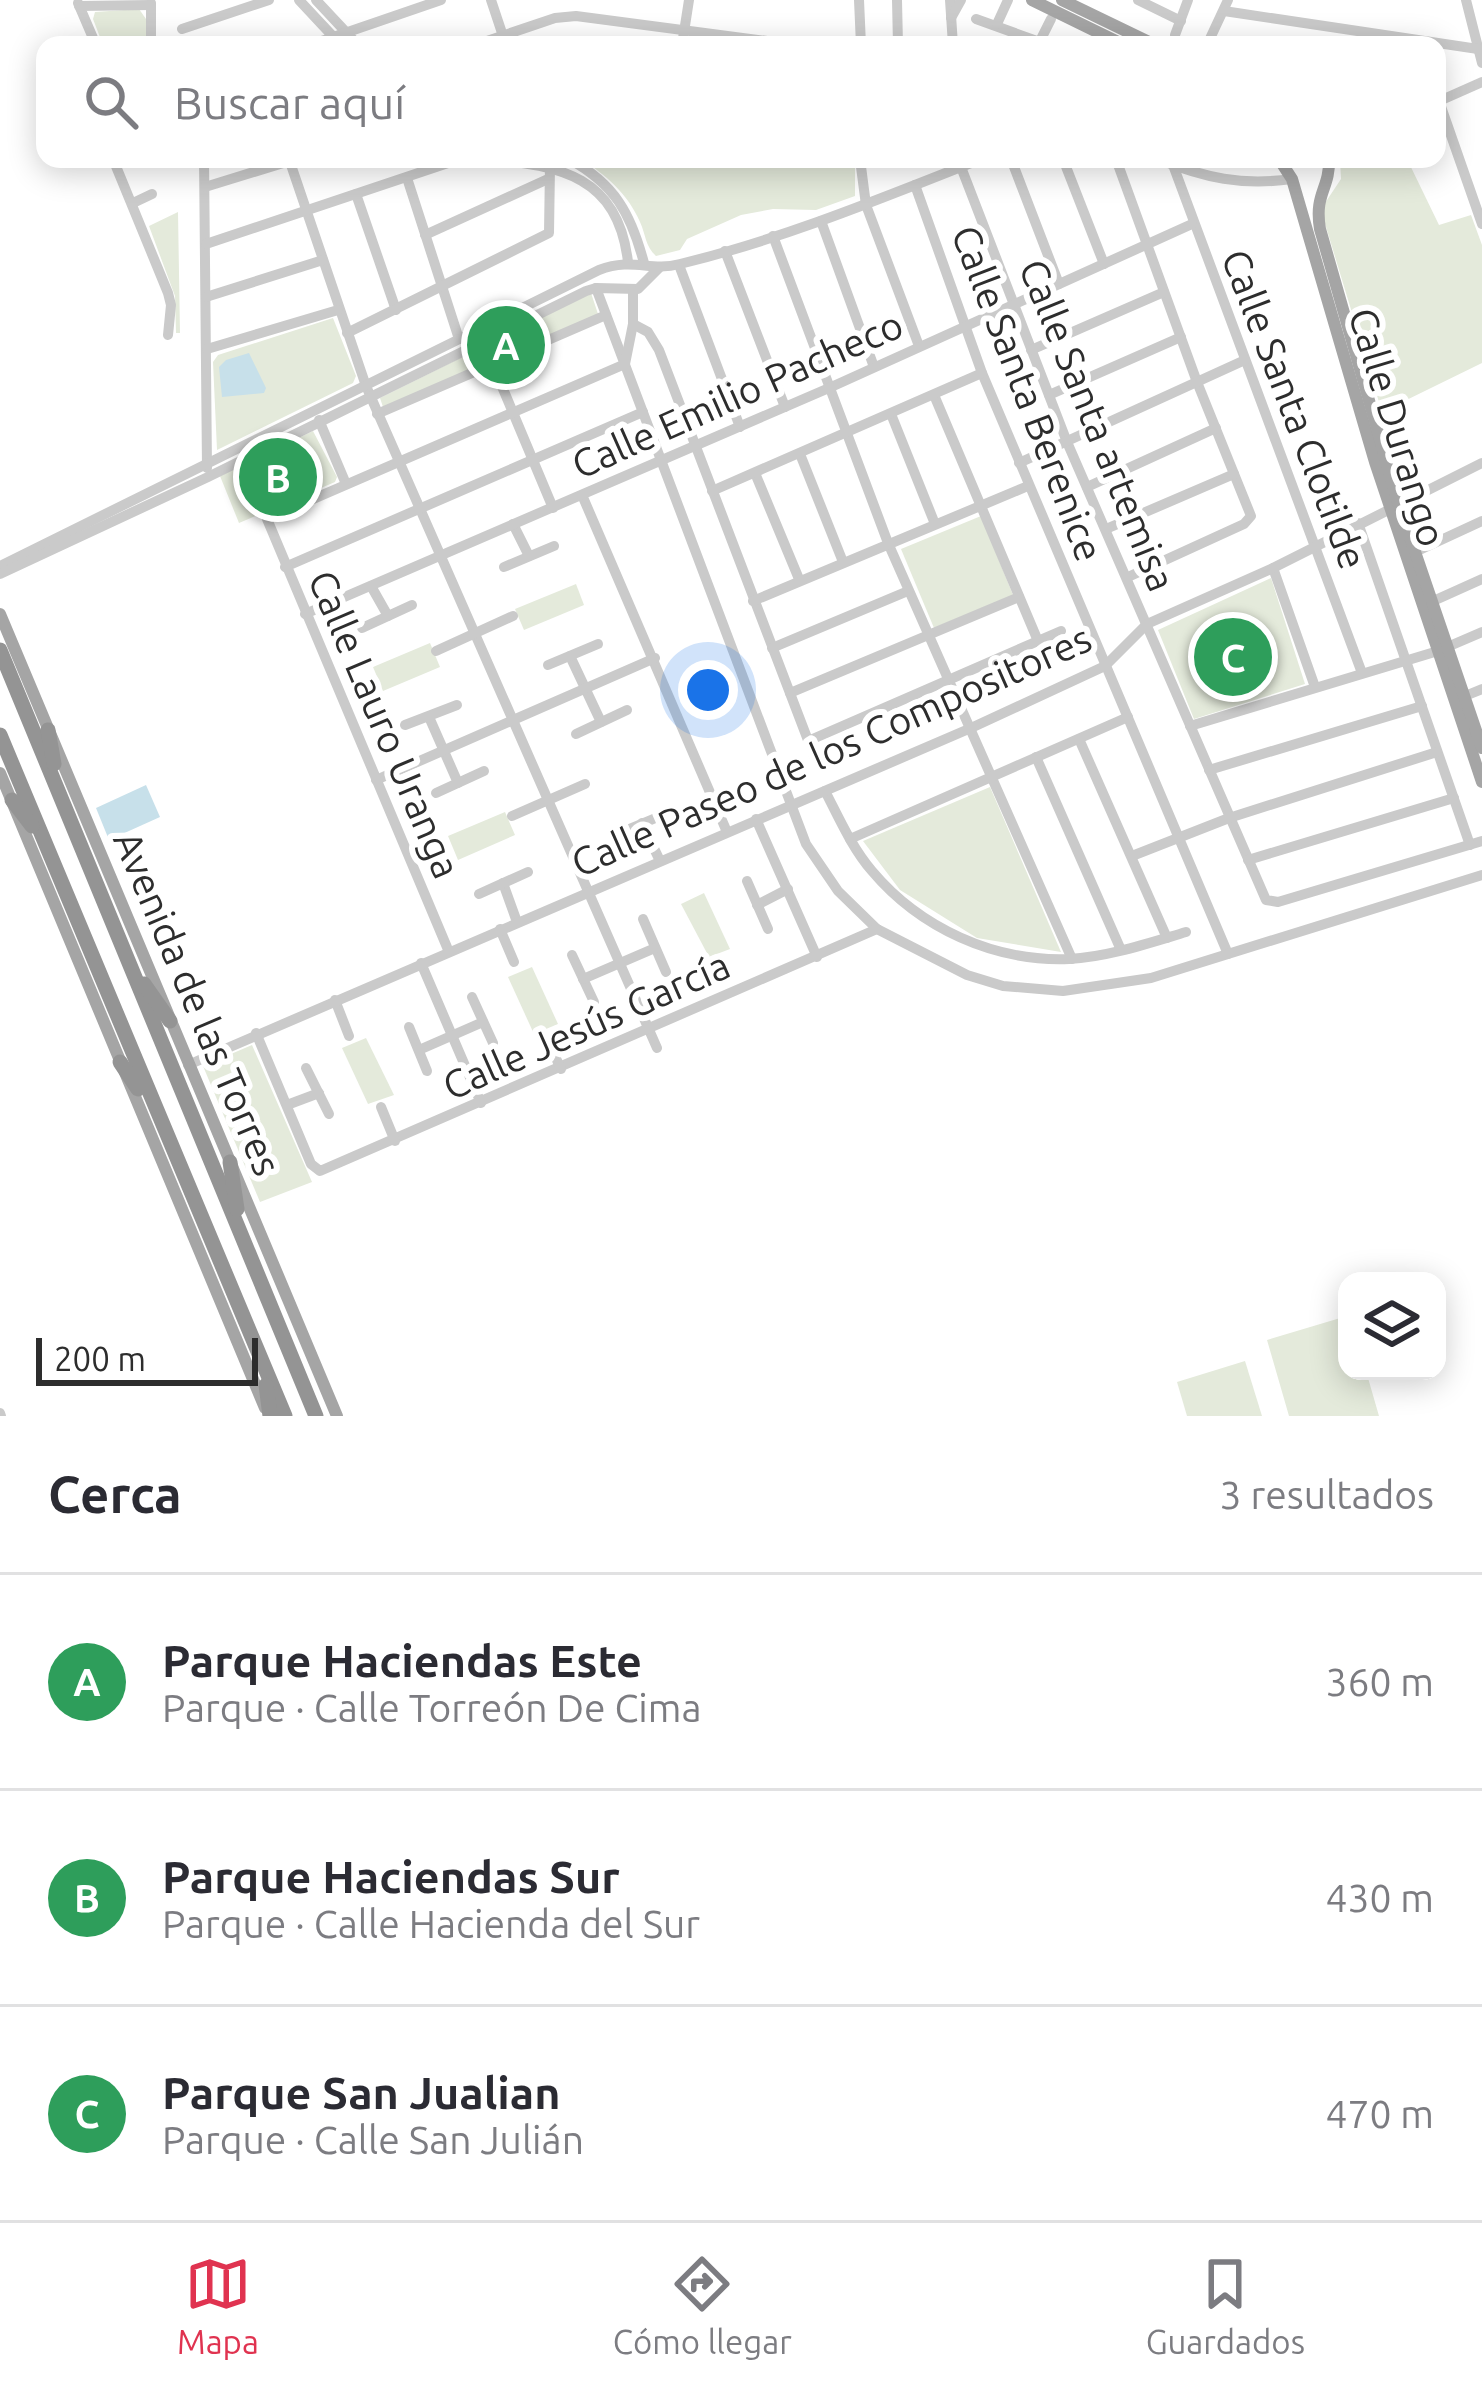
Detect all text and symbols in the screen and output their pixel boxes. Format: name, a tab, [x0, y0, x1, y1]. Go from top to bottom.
search box	[36, 36, 1446, 168]
icon: search	[78, 69, 144, 135]
text: Buscar aquí	[174, 77, 405, 128]
street label: Calle Santa Berenice	[944, 219, 1112, 567]
street label: Calle Santa Clotilde	[1214, 243, 1376, 575]
street label: Calle Santa artemisa	[1012, 253, 1184, 597]
pin: A	[467, 300, 545, 390]
street label: Calle Emilio Pacheco	[565, 302, 909, 486]
street label: Calle Durango	[1341, 303, 1455, 551]
pin: B	[239, 432, 317, 522]
street label: Calle Lauro Uranga	[301, 564, 469, 884]
pin: C	[1194, 612, 1272, 702]
street label: Calle Paseo de los Compositores	[565, 616, 1097, 884]
your location	[678, 660, 738, 720]
street label: Avenida de las Torres	[106, 825, 290, 1181]
street label: Calle Jesús García	[436, 943, 736, 1107]
map controls	[1338, 1272, 1446, 1380]
button: layers	[1338, 1272, 1446, 1380]
scale bar	[36, 1332, 258, 1385]
text: 200 m	[54, 1340, 146, 1377]
text: Cerca	[48, 1465, 182, 1523]
text: 3 resultados	[1220, 1473, 1434, 1516]
text: Parque Haciendas Este	[162, 1635, 642, 1686]
text: A	[73, 1660, 101, 1703]
text: 360 m	[1325, 1660, 1434, 1703]
text: Parque · Calle Torreón De Cima	[162, 1686, 702, 1729]
text: Parque Haciendas Sur	[162, 1851, 620, 1902]
text: B	[74, 1876, 100, 1919]
text: 430 m	[1325, 1876, 1434, 1919]
text: Parque · Calle Hacienda del Sur	[162, 1902, 700, 1945]
text: Parque San Jualian	[162, 2067, 561, 2118]
text: C	[75, 2092, 99, 2135]
text: 470 m	[1325, 2092, 1434, 2135]
text: Parque · Calle San Julián	[162, 2118, 584, 2161]
tab: Mapa	[177, 2251, 259, 2360]
tab: Cómo llegar	[613, 2251, 792, 2360]
tab: Guardados	[1146, 2251, 1305, 2360]

